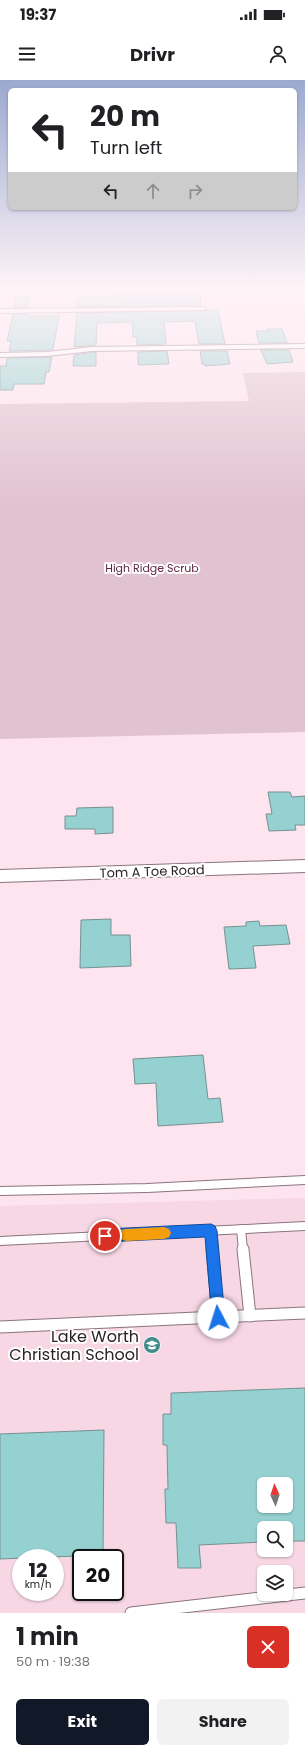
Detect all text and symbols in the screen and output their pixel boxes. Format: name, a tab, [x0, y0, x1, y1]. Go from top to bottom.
text: 19:37	[20, 4, 56, 25]
text: Drivr	[130, 42, 175, 67]
icon: menu	[16, 43, 38, 65]
icon: person	[267, 43, 289, 65]
text: 20 m	[90, 97, 160, 136]
icon: left	[24, 104, 76, 156]
text: Turn left	[90, 135, 162, 160]
icon: left	[100, 180, 122, 202]
icon: ahead	[142, 180, 164, 202]
icon: right	[184, 180, 206, 202]
park label: High Ridge Scrub	[105, 560, 199, 576]
street label: Tom A Toe Road	[99, 860, 205, 883]
pin	[88, 1219, 122, 1253]
icon: arrive	[94, 1225, 116, 1247]
position arrow	[197, 1297, 239, 1339]
place label: Lake Worth Christian School	[9, 1325, 139, 1366]
school or university icon: Lake Worth Christian School	[142, 1335, 162, 1355]
north arrow	[257, 1477, 293, 1513]
map controls	[257, 1477, 293, 1601]
button: search	[257, 1521, 293, 1557]
speed limit sign: 20	[72, 1549, 124, 1601]
text: 12	[29, 1556, 47, 1584]
button: layers	[257, 1565, 293, 1601]
text: km/h	[25, 1577, 51, 1592]
text: 1 min	[16, 1620, 79, 1653]
button: close	[247, 1626, 289, 1668]
text: 50 m · 19:38	[16, 1652, 90, 1671]
button: Exit	[16, 1699, 149, 1745]
button: Share	[157, 1699, 289, 1745]

